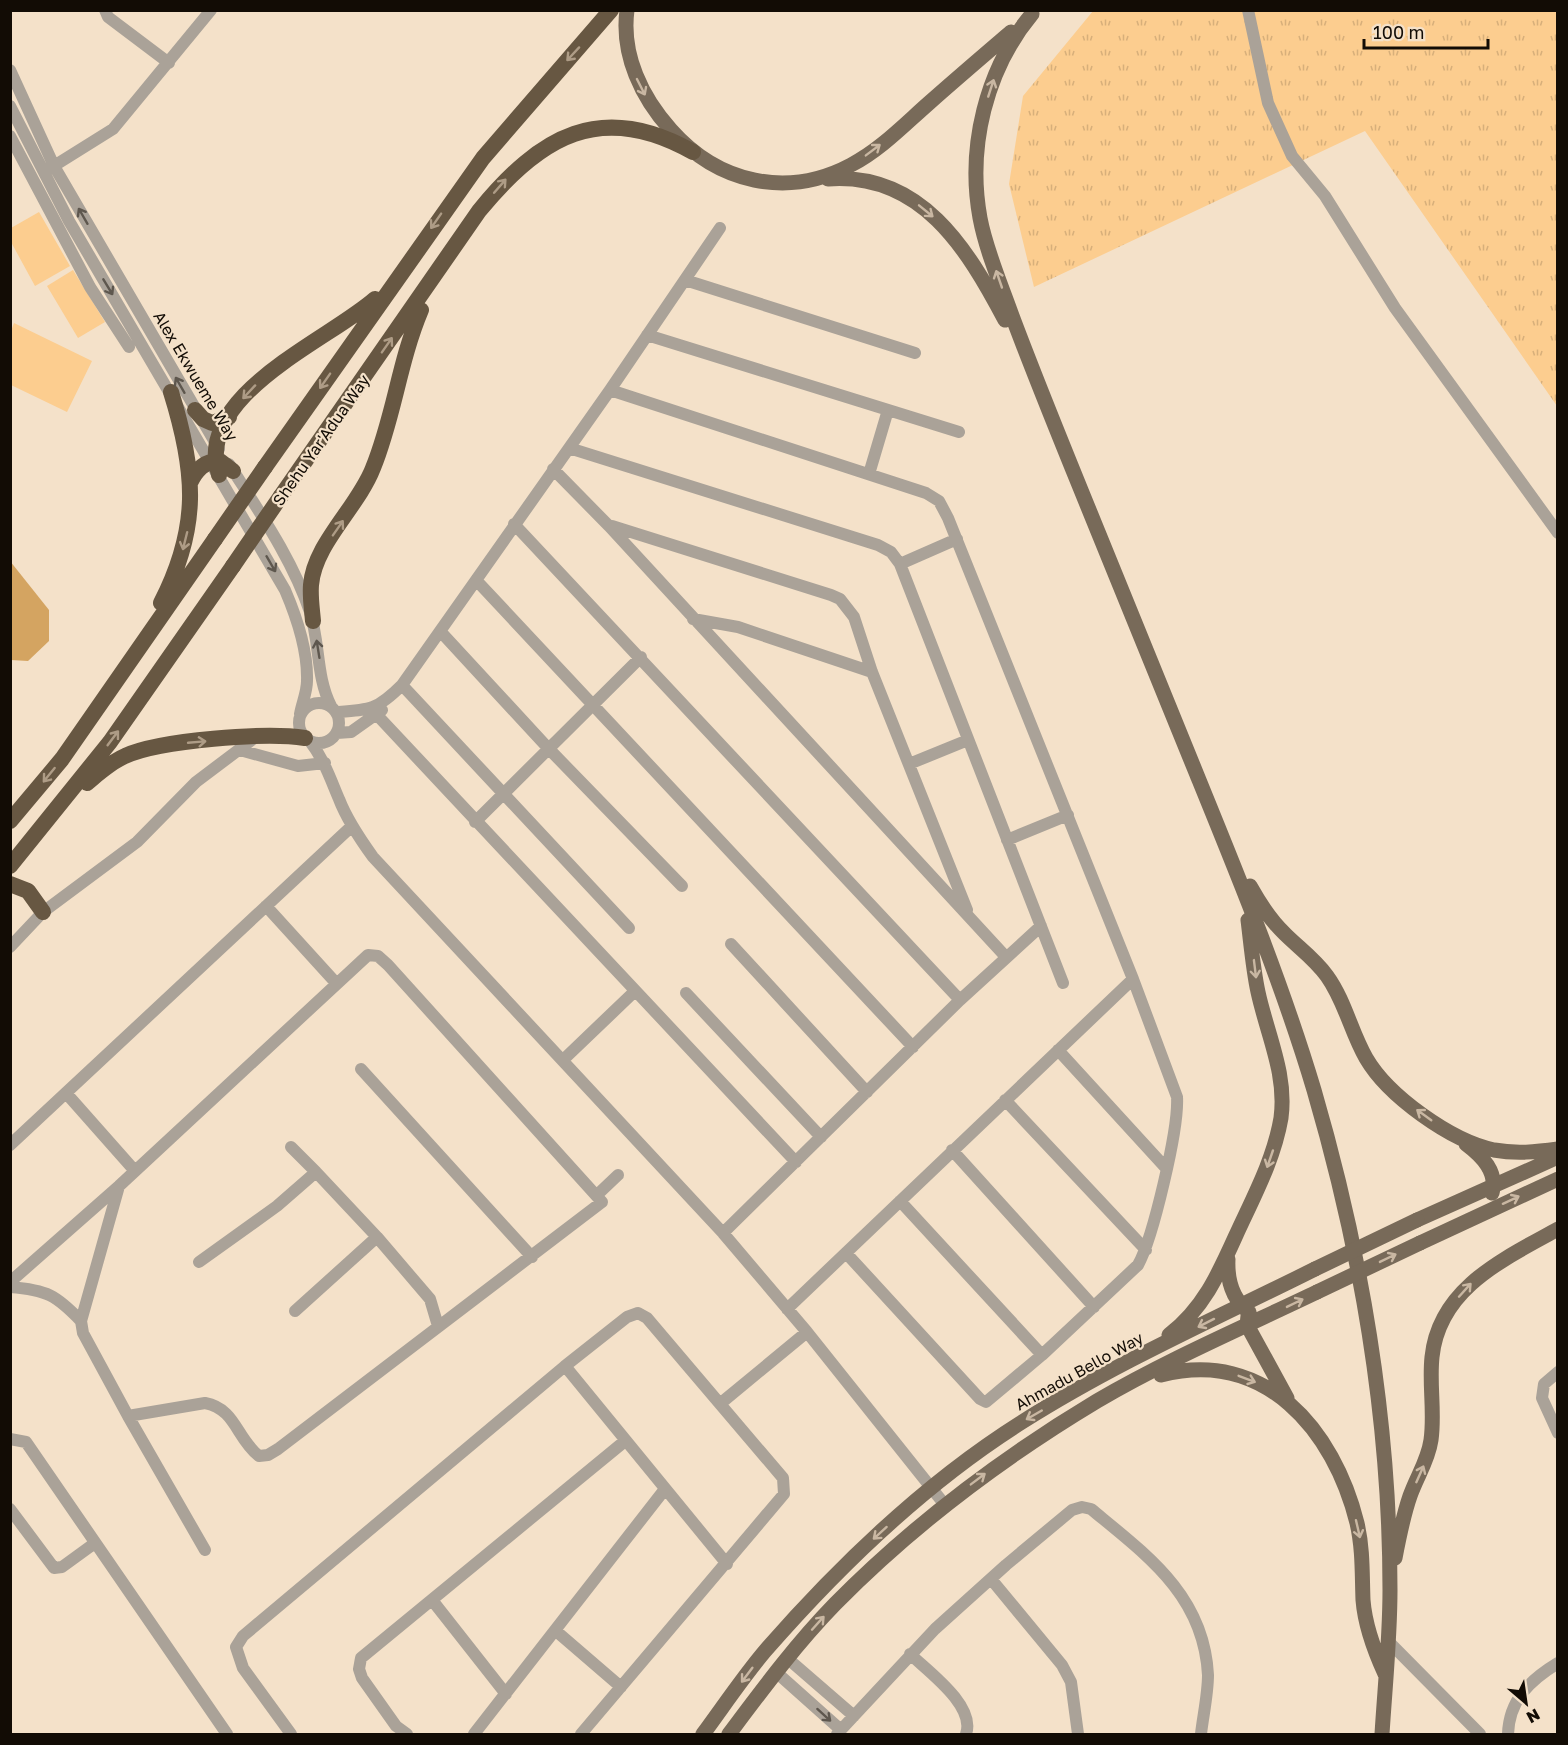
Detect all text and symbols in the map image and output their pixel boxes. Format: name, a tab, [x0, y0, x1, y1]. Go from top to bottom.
scale bar	[1364, 12, 1488, 50]
text: 100 m	[1373, 21, 1424, 43]
one-way arrow	[565, 47, 580, 62]
one-way arrow	[636, 78, 648, 96]
one-way arrow	[986, 79, 997, 98]
one-way arrow	[865, 144, 881, 156]
one-way arrow	[493, 179, 507, 194]
one-way arrow	[918, 204, 934, 217]
one-way arrow	[77, 208, 89, 225]
one-way arrow	[430, 213, 442, 229]
one-way arrow	[992, 270, 1003, 289]
one-way arrow	[103, 278, 115, 295]
street label: Alex Ekwueme Way	[149, 307, 243, 445]
one-way arrow	[381, 338, 394, 354]
street label: Shehu Yar'Adua Way	[268, 371, 374, 509]
one-way arrow	[319, 373, 331, 389]
one-way arrow	[174, 377, 186, 394]
one-way arrow	[243, 384, 257, 399]
one-way arrow	[332, 520, 344, 536]
one-way arrow	[179, 531, 191, 550]
one-way arrow	[266, 554, 277, 572]
one-way arrow	[312, 640, 323, 659]
one-way arrow	[107, 731, 119, 747]
one-way arrow	[187, 736, 207, 747]
one-way arrow	[42, 767, 55, 783]
one-way arrow	[1249, 958, 1260, 978]
one-way arrow	[1417, 1109, 1433, 1121]
one-way arrow	[1263, 1149, 1274, 1168]
one-way arrow	[1502, 1193, 1520, 1204]
one-way arrow	[1378, 1252, 1396, 1264]
one-way arrow	[1458, 1282, 1472, 1297]
one-way arrow	[1285, 1296, 1303, 1308]
one-way arrow	[1198, 1318, 1216, 1329]
street label: Ahmadu Bello Way	[1011, 1327, 1147, 1415]
one-way arrow	[1237, 1374, 1256, 1385]
one-way arrow	[1026, 1409, 1043, 1421]
one-way arrow	[1415, 1465, 1426, 1483]
one-way arrow	[970, 1473, 986, 1486]
one-way arrow	[1353, 1519, 1364, 1538]
one-way arrow	[872, 1526, 887, 1540]
one-way arrow	[811, 1616, 825, 1631]
one-way arrow	[741, 1667, 753, 1683]
north arrow	[1496, 1673, 1556, 1733]
text: N	[1523, 1704, 1543, 1728]
one-way arrow	[816, 1708, 831, 1722]

